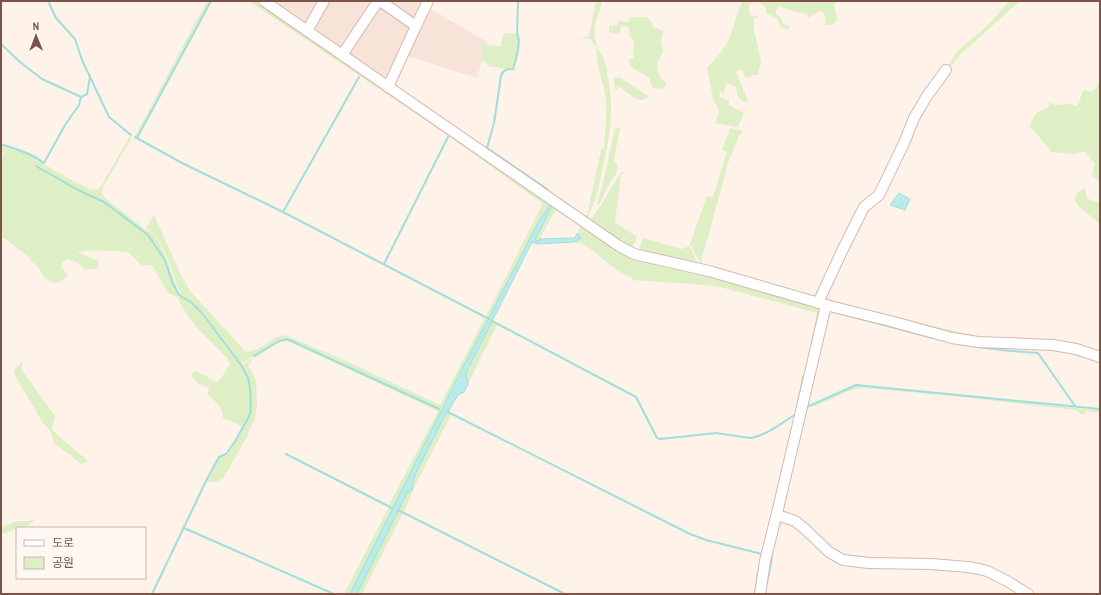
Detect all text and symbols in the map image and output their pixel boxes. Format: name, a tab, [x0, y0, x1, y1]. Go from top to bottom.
north arrow	[16, 16, 56, 56]
text: N	[32, 19, 39, 33]
legend	[16, 527, 146, 579]
text: 도로	[52, 535, 74, 551]
text: 공원	[52, 555, 74, 571]

